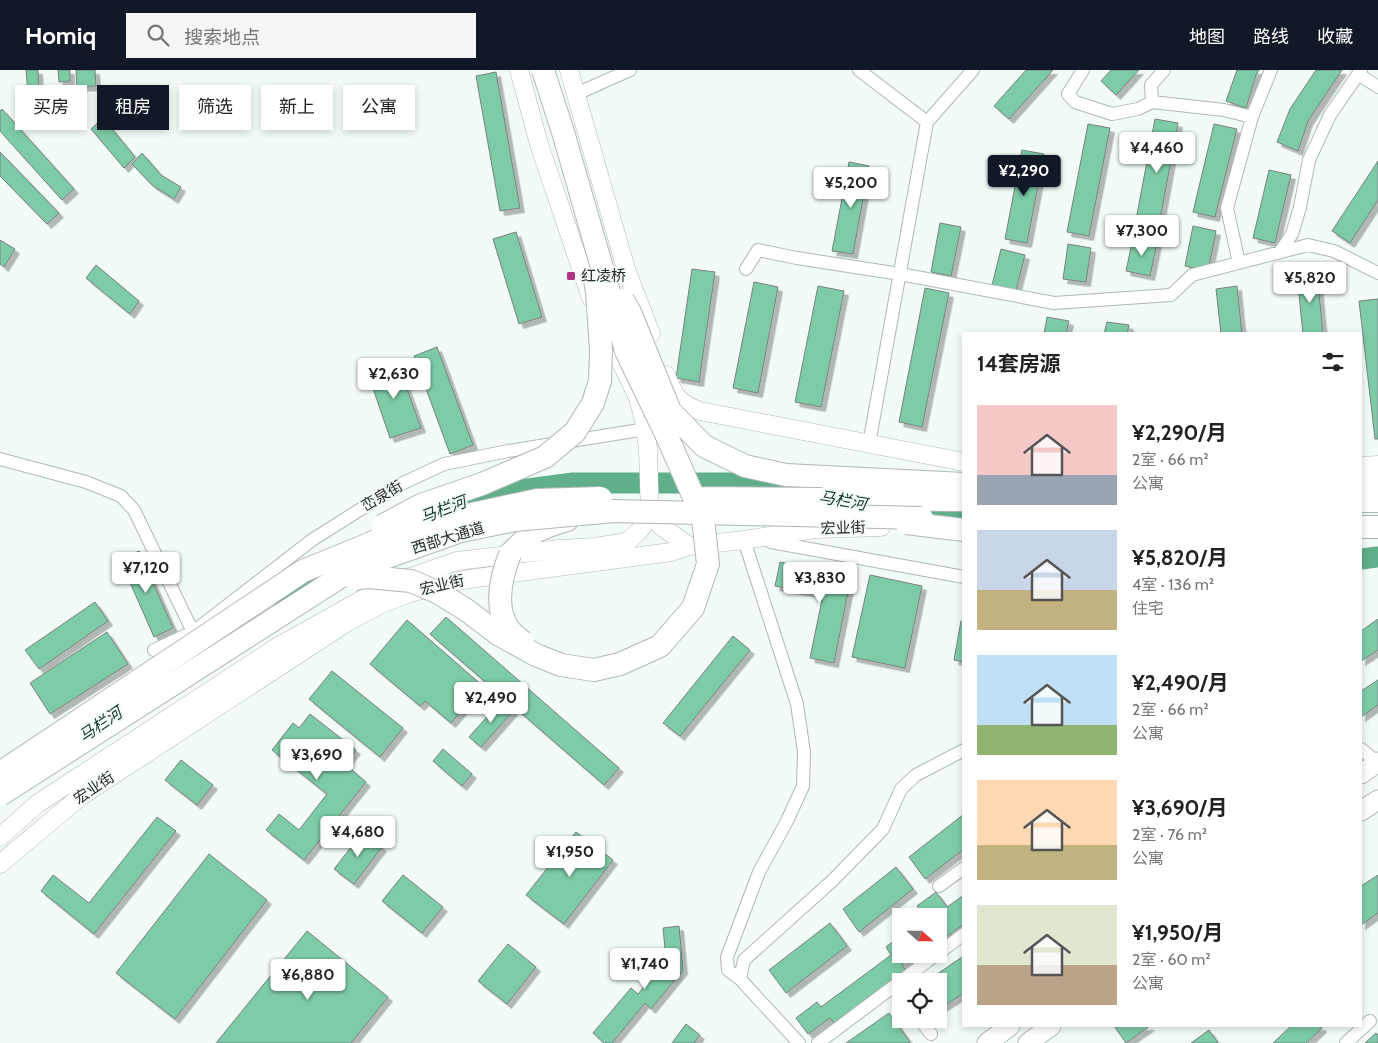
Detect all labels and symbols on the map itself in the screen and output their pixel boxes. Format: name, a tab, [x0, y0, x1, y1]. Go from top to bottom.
pin: ¥4,460	[1116, 132, 1198, 174]
pin: ¥2,290	[983, 154, 1065, 197]
pin: ¥5,200	[810, 166, 892, 209]
pin: ¥7,300	[1101, 214, 1183, 257]
pin: ¥5,820	[1269, 262, 1351, 304]
place label: 红凌桥	[581, 267, 626, 285]
marker: 红凌桥	[565, 270, 577, 282]
pin: ¥2,630	[353, 358, 435, 400]
street label: 峦泉街	[358, 477, 406, 515]
water label: 马栏河	[818, 487, 871, 515]
water label: 马栏河	[417, 491, 472, 527]
street label: 西部大通道	[409, 518, 487, 558]
street label: 宏业街	[820, 518, 866, 538]
pin: ¥7,120	[105, 552, 187, 594]
pin: ¥3,830	[779, 562, 861, 604]
street label: 宏业街	[418, 571, 466, 599]
pin: ¥2,490	[450, 682, 532, 724]
water label: 马栏河	[75, 701, 128, 746]
pin: ¥3,690	[276, 738, 358, 781]
street label: 宏业街	[70, 768, 118, 808]
pin: ¥4,680	[317, 816, 399, 858]
pin: ¥1,950	[529, 836, 611, 878]
north arrow	[892, 908, 948, 962]
pin: ¥1,740	[604, 948, 686, 990]
pin: ¥6,880	[267, 958, 349, 1001]

